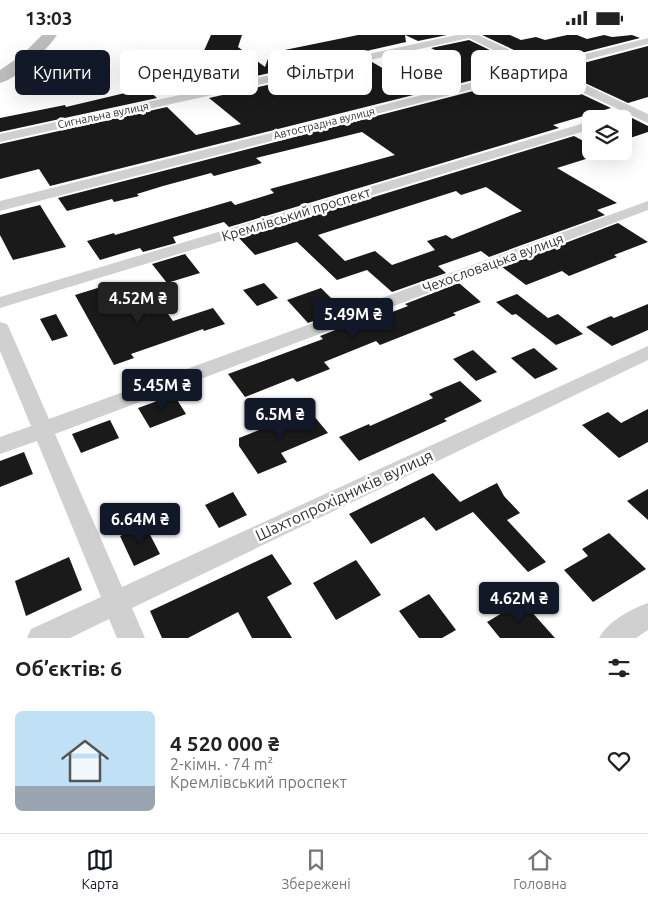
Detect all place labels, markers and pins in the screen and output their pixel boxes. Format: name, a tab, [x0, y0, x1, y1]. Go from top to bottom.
pin: 4.52M ₴	[92, 281, 184, 324]
pin: 5.49M ₴	[307, 297, 399, 340]
pin: 5.45M ₴	[116, 369, 208, 411]
pin: 6.5M ₴	[239, 397, 321, 440]
pin: 6.64M ₴	[94, 503, 186, 545]
pin: 4.62M ₴	[473, 581, 565, 624]

